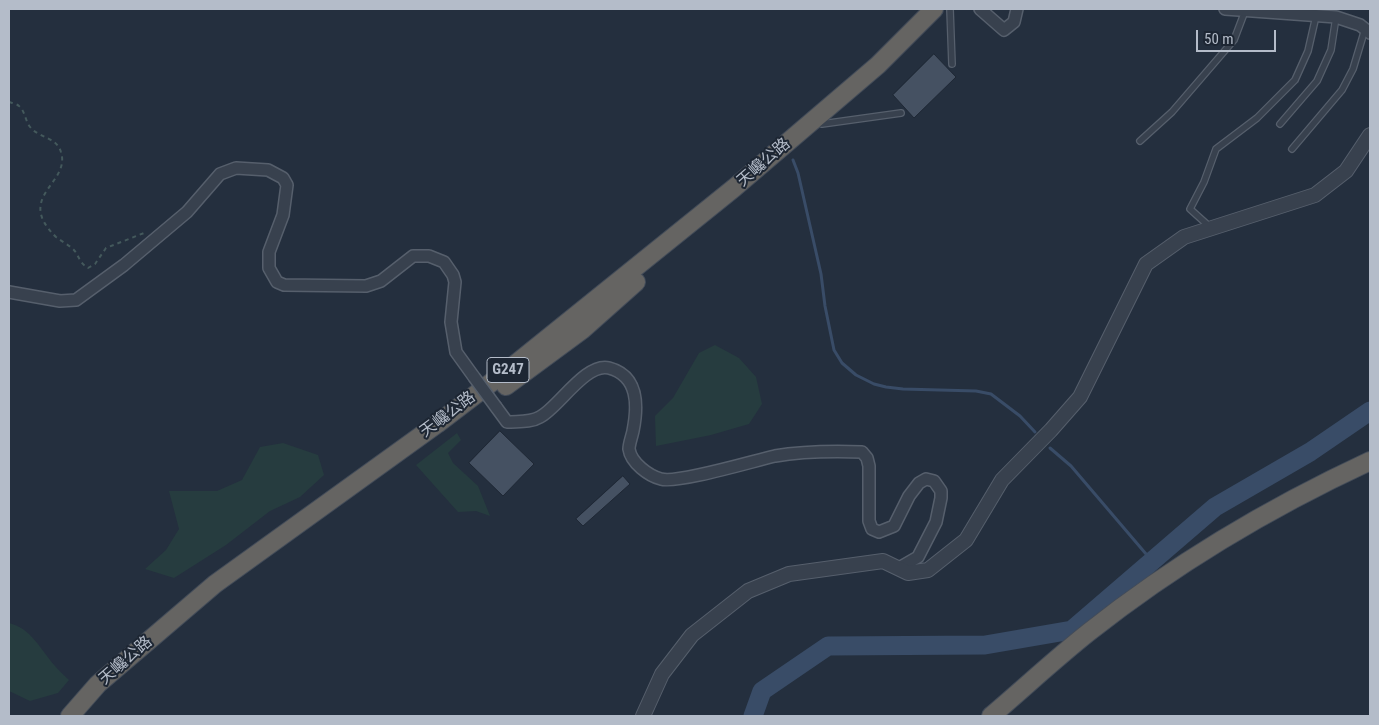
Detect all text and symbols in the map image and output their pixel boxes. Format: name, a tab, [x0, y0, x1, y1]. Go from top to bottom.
scale bar	[1199, 20, 1279, 52]
text: 50 m	[1204, 30, 1234, 48]
street label: 天巉公路	[734, 135, 794, 191]
road number: G247	[487, 358, 529, 382]
street label: 天巉公路	[417, 388, 479, 442]
street label: 天巉公路	[96, 633, 156, 689]

